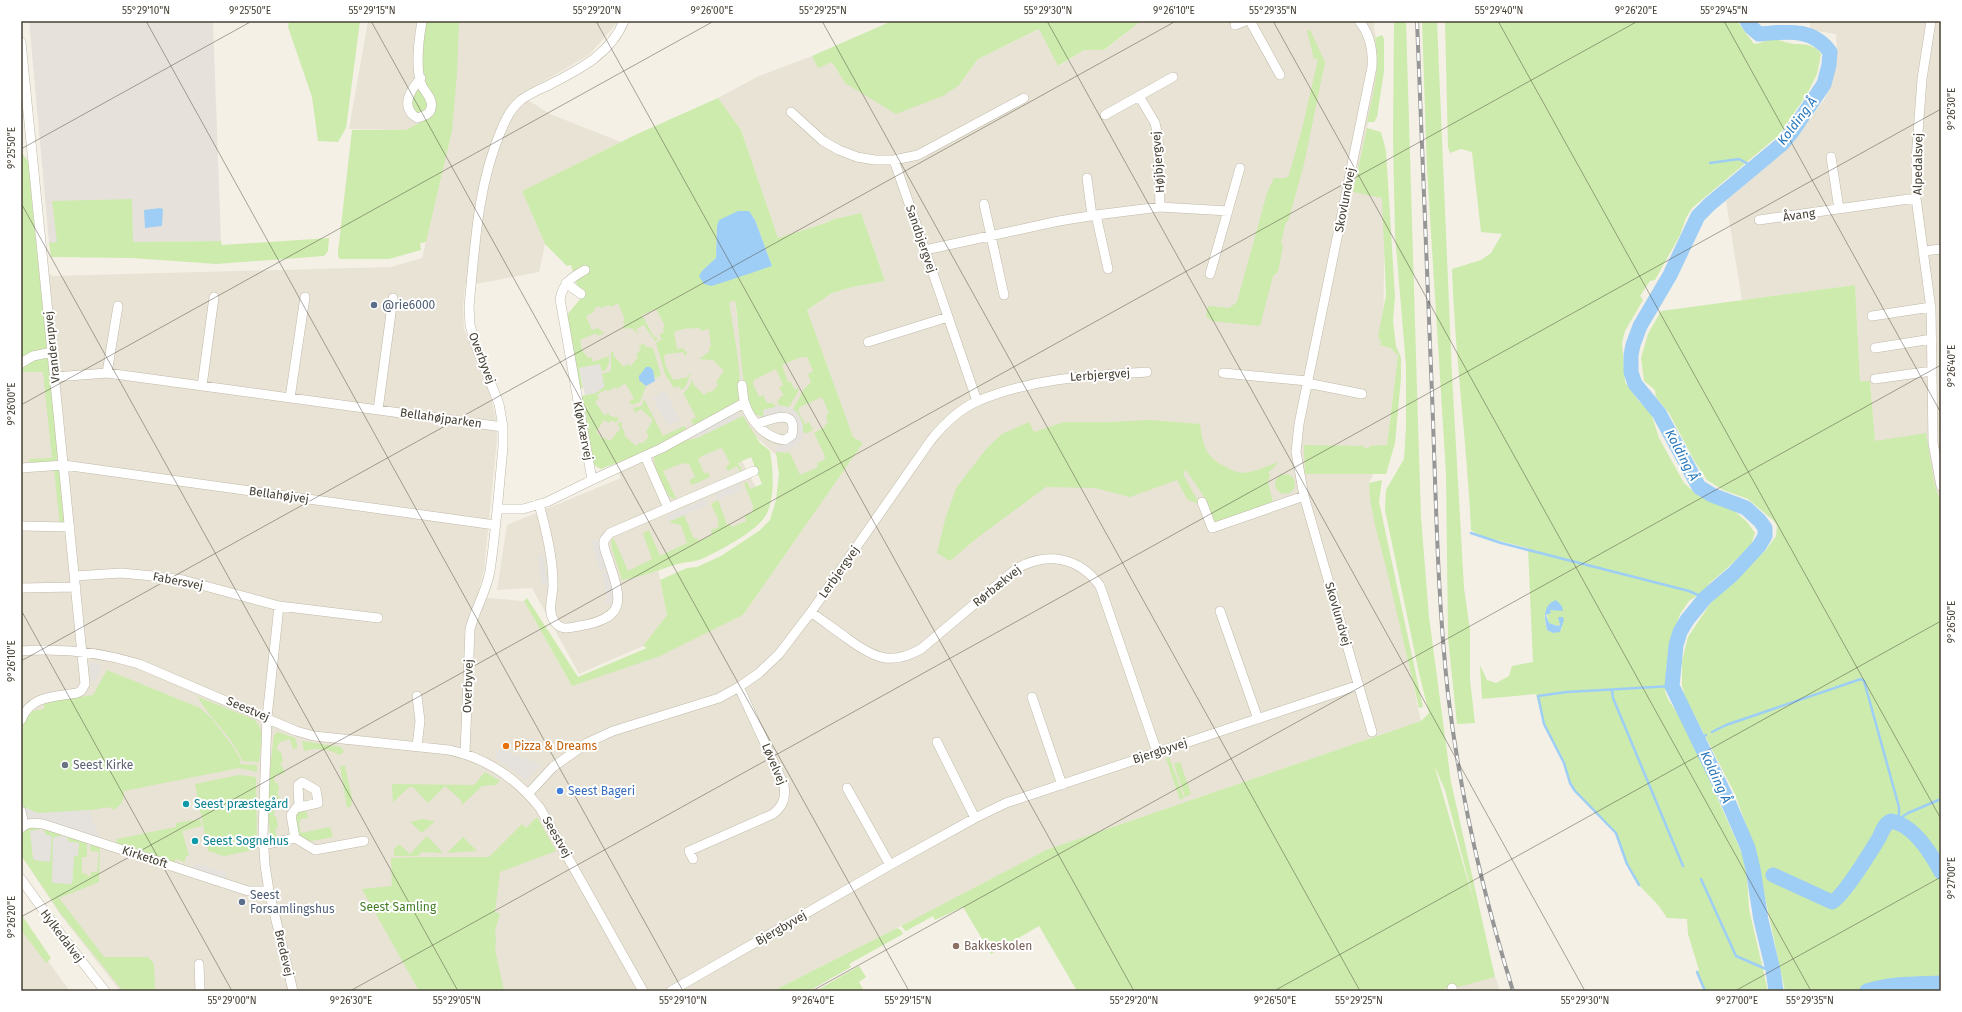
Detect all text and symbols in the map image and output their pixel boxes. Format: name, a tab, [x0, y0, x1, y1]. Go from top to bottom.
text: 55°29'10"N	[122, 5, 170, 17]
text: 9°25'50"E	[229, 5, 271, 17]
text: 55°29'15"N	[348, 5, 396, 17]
text: 55°29'20"N	[573, 5, 621, 17]
text: 9°26'00"E	[690, 5, 734, 17]
text: 55°29'25"N	[799, 5, 847, 17]
text: 55°29'30"N	[1024, 5, 1072, 17]
text: 9°26'10"E	[1153, 5, 1195, 17]
text: 55°29'35"N	[1249, 5, 1297, 17]
text: 55°29'40"N	[1475, 5, 1523, 17]
text: 9°26'20"E	[1615, 5, 1657, 17]
text: 55°29'45"N	[1700, 5, 1748, 17]
text: 9°26'30"E	[1946, 88, 1958, 130]
water label: Kolding Å	[1773, 94, 1820, 148]
text: 9°25'50"E	[6, 127, 18, 169]
street label: Højbjergvej	[1149, 131, 1167, 193]
street label: Alpedalsvej	[1910, 133, 1926, 195]
street label: Skovlundvej	[1332, 166, 1358, 234]
street label: Sandbjergvej	[903, 203, 939, 275]
street label: Åvang	[1782, 204, 1817, 224]
place label: @rie6000	[382, 298, 436, 312]
marker: @rie6000	[369, 300, 379, 310]
street label: Vranderupvej	[41, 310, 63, 384]
street label: Overbyvej	[466, 330, 498, 386]
text: 9°26'40"E	[1946, 345, 1958, 387]
street label: Lerbjergvej	[1069, 366, 1131, 384]
text: 9°26'00"E	[6, 382, 18, 426]
street label: Kløvkærvej	[570, 400, 596, 462]
street label: Bellahøjparken	[399, 405, 483, 431]
water label: Kolding Å	[1662, 426, 1703, 483]
street label: Bellahøjvej	[248, 484, 310, 506]
street label: Lerbjergvej	[816, 543, 862, 601]
street label: Rørbækvej	[970, 562, 1024, 610]
street label: Fabersvej	[152, 569, 204, 593]
street label: Skovlundvej	[1322, 580, 1354, 648]
text: 9°26'50"E	[1946, 601, 1958, 643]
text: 9°26'10"E	[6, 640, 18, 682]
street label: Overbyvej	[460, 659, 476, 713]
street label: Seestvej	[224, 694, 272, 724]
street label: Bjergbyvej	[1131, 736, 1189, 766]
place label: Pizza & Dreams	[514, 739, 598, 753]
marker: Pizza & Dreams	[501, 741, 511, 751]
street label: Løvelvej	[759, 741, 789, 787]
water label: Kolding Å	[1697, 748, 1735, 805]
place label: Seest Kirke	[73, 758, 133, 772]
marker: Seest Kirke	[60, 760, 70, 770]
place label: Seest Bageri	[568, 784, 635, 798]
marker: Seest Bageri	[555, 786, 565, 796]
place label: Seest præstegård	[194, 797, 289, 811]
marker: Seest præstegård	[181, 799, 191, 809]
street label: Seestvej	[540, 814, 574, 860]
place label: Seest Sognehus	[203, 834, 289, 848]
marker: Seest Sognehus	[190, 836, 200, 846]
street label: Kirketoft	[120, 843, 170, 871]
text: 9°27'00"E	[1946, 857, 1958, 899]
place label: Seest Forsamlingshus	[250, 888, 335, 916]
text: 9°26'20"E	[6, 896, 18, 938]
marker: Seest Forsamlingshus	[237, 897, 247, 907]
park label: Seest Samling	[360, 900, 437, 914]
street label: Hylkedalvej	[37, 907, 87, 965]
street label: Bjergbyvej	[753, 908, 809, 948]
street label: Bredevej	[272, 928, 296, 978]
place label: Bakkeskolen	[964, 939, 1032, 953]
marker: Bakkeskolen	[951, 941, 961, 951]
text: 55°29'00"N	[207, 995, 257, 1007]
text: 9°26'30"E	[330, 995, 372, 1007]
text: 55°29'05"N	[433, 995, 481, 1007]
text: 55°29'10"N	[659, 995, 707, 1007]
text: 9°26'40"E	[792, 995, 834, 1007]
text: 55°29'15"N	[884, 995, 932, 1007]
text: 55°29'20"N	[1110, 995, 1158, 1007]
text: 9°26'50"E	[1254, 995, 1296, 1007]
text: 55°29'25"N	[1335, 995, 1383, 1007]
text: 55°29'30"N	[1561, 995, 1609, 1007]
text: 9°27'00"E	[1716, 995, 1758, 1007]
text: 55°29'35"N	[1786, 995, 1834, 1007]

